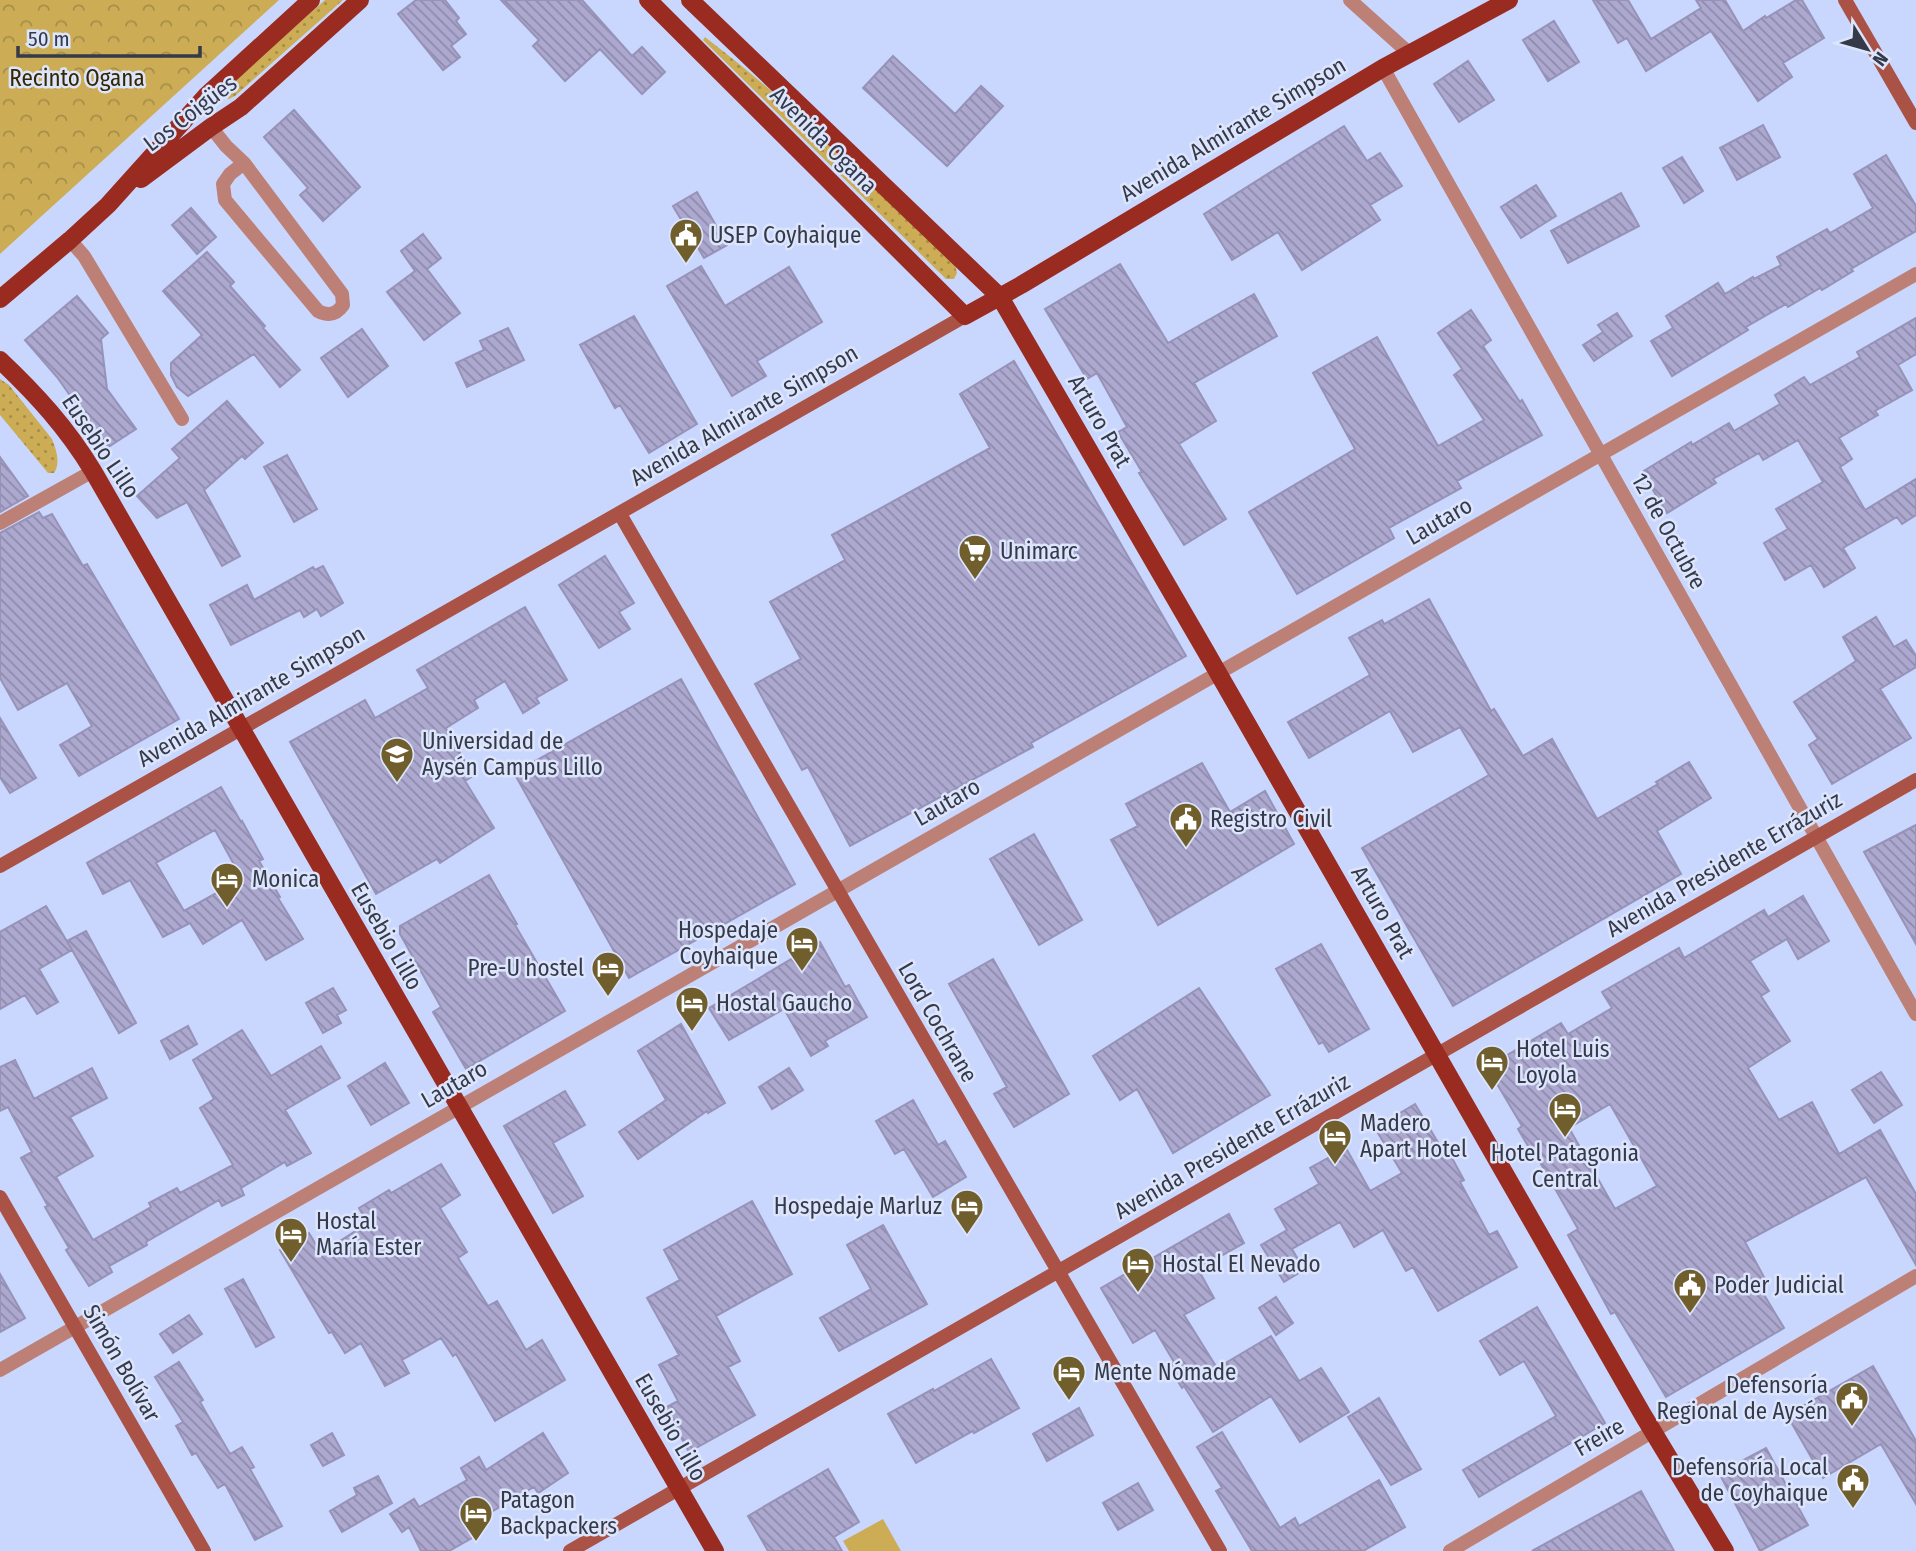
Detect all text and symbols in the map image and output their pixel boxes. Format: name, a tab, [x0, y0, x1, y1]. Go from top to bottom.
scale bar	[18, 14, 200, 58]
north arrow	[1832, 14, 1902, 84]
text: 50 m	[28, 26, 70, 52]
text: N	[1868, 47, 1893, 70]
street label: Avenida Almirante Simpson	[1115, 51, 1351, 207]
park label: Recinto Ogana	[9, 64, 145, 92]
street label: Los Coigües	[138, 69, 242, 157]
street label: Avenida Ogana	[765, 81, 883, 199]
public building icon: USEP Coyhaique	[667, 216, 705, 265]
place label: USEP Coyhaique	[710, 221, 861, 249]
street label: Avenida Almirante Simpson	[625, 338, 863, 492]
street label: Arturo Prat	[1062, 370, 1138, 473]
street label: Eusebio Lillo	[56, 389, 146, 503]
street label: 12 de Octubre	[1626, 468, 1712, 594]
street label: Lautaro	[1401, 491, 1477, 551]
supermarket icon: Unimarc	[956, 532, 994, 581]
place label: Unimarc	[1000, 537, 1078, 565]
street label: Avenida Almirante Simpson	[132, 619, 370, 773]
place label: Universidad de Aysén Campus Lillo	[422, 727, 603, 781]
school or university icon: Universidad de Aysén Campus Lillo	[378, 735, 416, 784]
street label: Lautaro	[909, 772, 985, 832]
street label: Avenida Presidente Errázuriz	[1601, 785, 1847, 943]
public building icon: Registro Civil	[1167, 800, 1205, 849]
place label: Registro Civil	[1210, 805, 1332, 833]
hotel icon: Monica	[208, 860, 246, 909]
street label: Arturo Prat	[1345, 861, 1421, 964]
place label: Monica	[252, 865, 319, 893]
street label: Eusebio Lillo	[345, 877, 429, 995]
place label: Hospedaje Coyhaique	[678, 916, 778, 970]
hotel icon: Hospedaje Coyhaique	[783, 924, 821, 973]
hotel icon: Pre-U hostel	[589, 949, 627, 998]
place label: Pre-U hostel	[468, 954, 584, 982]
street label: Lord Cochrane	[892, 957, 984, 1087]
hotel icon: Hostal Gaucho	[673, 984, 711, 1033]
place label: Hostal Gaucho	[716, 989, 852, 1017]
place label: Hotel Luis Loyola	[1516, 1035, 1610, 1089]
hotel icon: Hotel Luis Loyola	[1473, 1043, 1511, 1092]
street label: Lautaro	[416, 1054, 492, 1114]
street label: Avenida Presidente Errázuriz	[1109, 1067, 1355, 1225]
hotel icon: Hotel Patagonia Central	[1546, 1090, 1584, 1139]
place label: Madero Apart Hotel	[1360, 1109, 1467, 1163]
hotel icon: Madero Apart Hotel	[1316, 1117, 1354, 1166]
place label: Hotel Patagonia Central	[1491, 1139, 1639, 1193]
hotel icon: Hospedaje Marluz	[948, 1187, 986, 1236]
place label: Hospedaje Marluz	[774, 1192, 942, 1220]
place label: Hostal María Ester	[316, 1207, 421, 1261]
hotel icon: Hostal María Ester	[272, 1215, 310, 1264]
hotel icon: Hostal El Nevado	[1119, 1245, 1157, 1294]
place label: Hostal El Nevado	[1162, 1250, 1321, 1278]
public building icon: Poder Judicial	[1671, 1266, 1709, 1315]
place label: Poder Judicial	[1714, 1271, 1844, 1299]
street label: Simón Bolívar	[77, 1300, 167, 1426]
hotel icon: Mente Nómade	[1050, 1353, 1088, 1402]
place label: Mente Nómade	[1094, 1358, 1237, 1386]
street label: Eusebio Lillo	[629, 1368, 713, 1486]
place label: Defensoría Regional de Aysén	[1657, 1371, 1828, 1425]
public building icon: Defensoría Regional de Aysén	[1833, 1379, 1871, 1428]
street label: Freire	[1569, 1412, 1629, 1462]
place label: Defensoría Local de Coyhaique	[1672, 1453, 1828, 1507]
public building icon: Defensoría Local de Coyhaique	[1834, 1461, 1872, 1510]
place label: Patagon Backpackers	[500, 1486, 617, 1540]
hotel icon: Patagon Backpackers	[457, 1494, 495, 1543]

